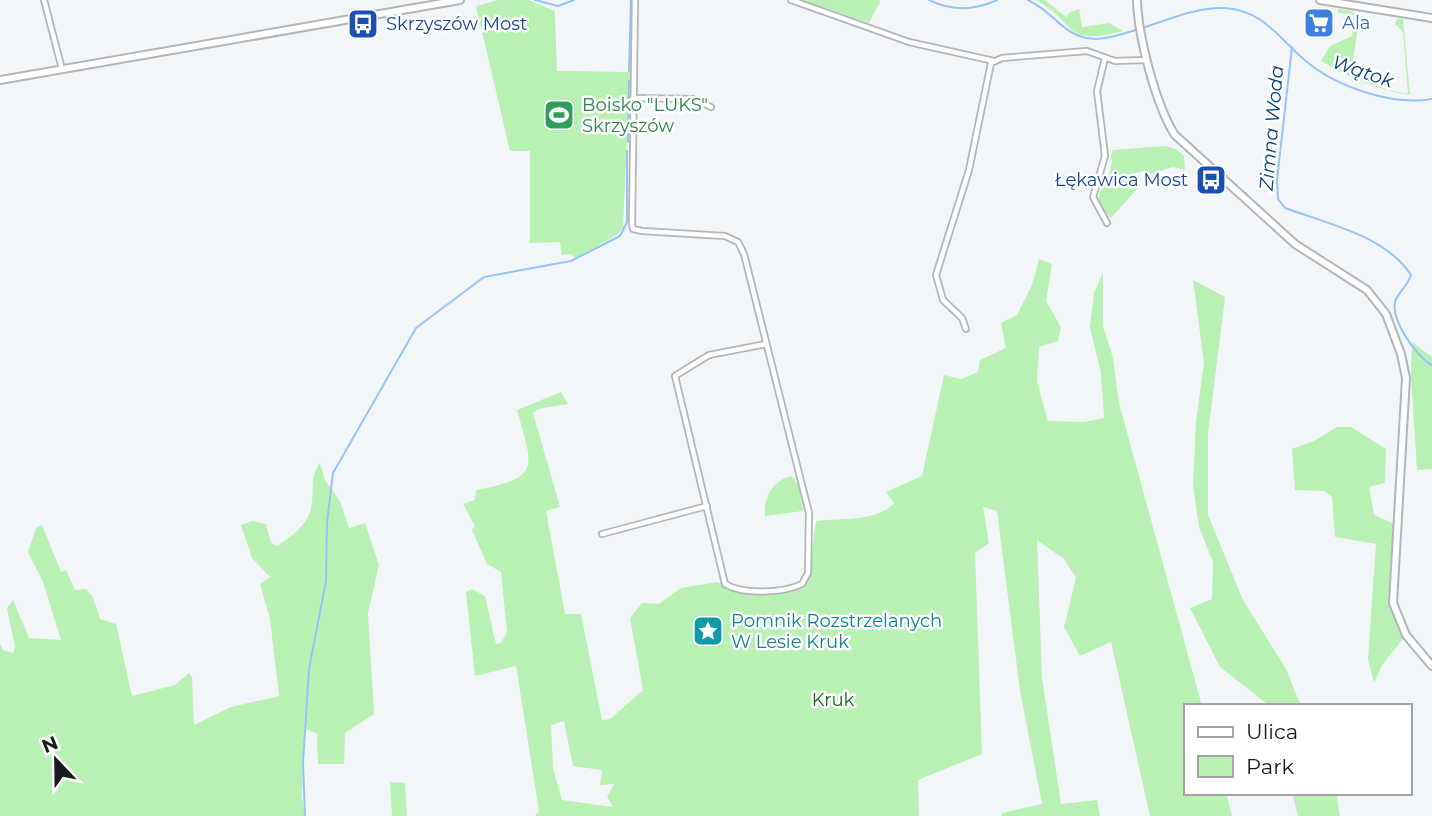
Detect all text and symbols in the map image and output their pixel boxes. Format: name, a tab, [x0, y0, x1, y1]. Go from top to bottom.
supermarket icon: Ala	[1302, 6, 1336, 40]
bus stop icon: Skrzyszów Most	[346, 7, 380, 41]
place label: Ala	[1342, 12, 1370, 34]
place label: Skrzyszów Most	[386, 13, 527, 35]
water label: Wątok	[1329, 50, 1397, 93]
water label: Zimna Woda	[1254, 64, 1288, 193]
place label: Boisko "LUKS" Skrzyszów	[582, 94, 708, 137]
sports icon: Boisko "LUKS" Skrzyszów	[542, 98, 576, 132]
bus stop icon: Łękawica Most	[1194, 163, 1228, 197]
place label: Łękawica Most	[1055, 169, 1188, 191]
place label: Pomnik Rozstrzelanych W Lesie Kruk	[731, 610, 942, 653]
place icon: Pomnik Rozstrzelanych W Lesie Kruk	[691, 614, 725, 648]
park label: Kruk	[812, 689, 855, 711]
legend	[1184, 704, 1411, 795]
text: Ulica	[1246, 719, 1298, 744]
north arrow	[21, 725, 91, 795]
text: N	[38, 731, 61, 758]
text: Park	[1246, 754, 1294, 779]

